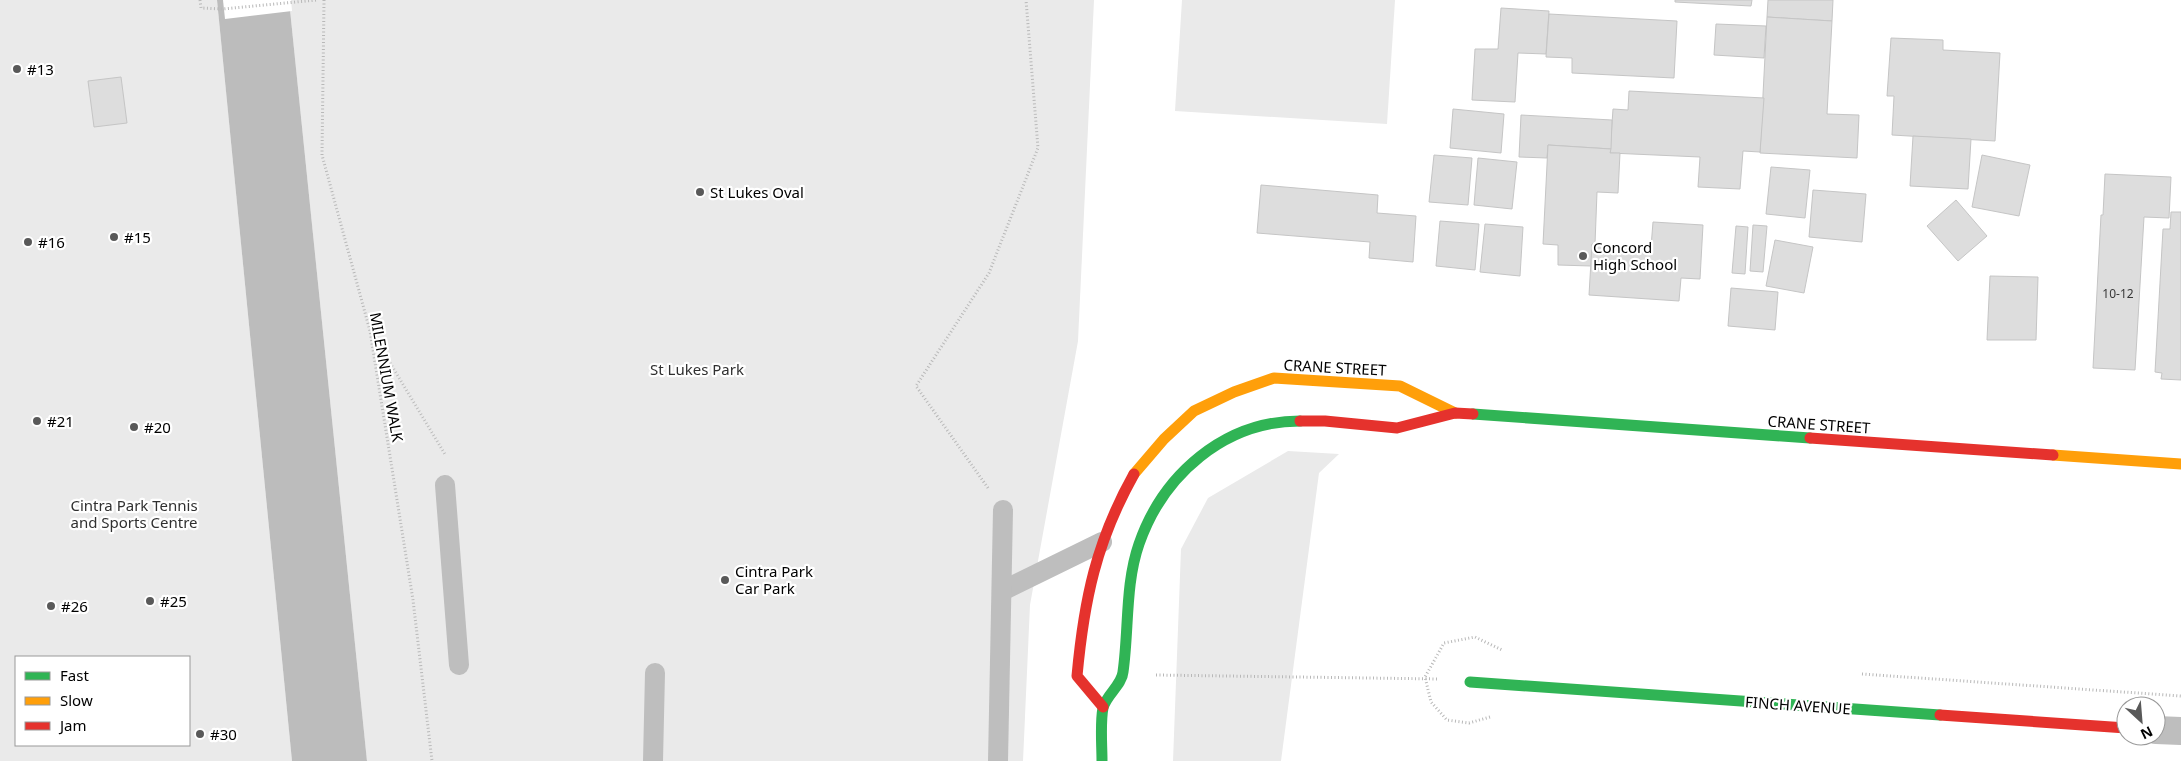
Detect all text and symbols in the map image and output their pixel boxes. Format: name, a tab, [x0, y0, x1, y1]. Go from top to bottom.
place label: #13	[27, 59, 54, 79]
marker: #13	[11, 63, 23, 75]
place label: St Lukes Oval	[710, 182, 804, 202]
marker: St Lukes Oval	[694, 186, 706, 198]
place label: #15	[124, 227, 151, 247]
marker: #15	[108, 231, 120, 243]
place label: #16	[38, 232, 65, 252]
marker: #16	[22, 236, 34, 248]
place label: Concord High School	[1593, 237, 1677, 274]
marker: Concord High School	[1577, 250, 1589, 262]
house number: 10-12	[2102, 285, 2134, 302]
street label: MILENNIUM WALK	[366, 311, 408, 444]
street label: CRANE STREET	[1283, 354, 1388, 380]
park label: St Lukes Park	[650, 359, 744, 379]
street label: CRANE STREET	[1767, 410, 1872, 438]
place label: #21	[47, 411, 74, 431]
marker: #21	[31, 415, 43, 427]
place label: #20	[144, 417, 171, 437]
marker: #20	[128, 421, 140, 433]
park label: Cintra Park Tennis and Sports Centre	[70, 495, 198, 532]
place label: Cintra Park Car Park	[735, 561, 813, 598]
marker: Cintra Park Car Park	[719, 574, 731, 586]
place label: #25	[160, 591, 187, 611]
marker: #25	[144, 595, 156, 607]
place label: #26	[61, 596, 88, 616]
marker: #26	[45, 600, 57, 612]
legend	[15, 656, 190, 746]
text: Fast	[60, 665, 89, 685]
text: Slow	[60, 690, 93, 710]
street label: FINCH AVENUE	[1745, 691, 1851, 719]
north arrow	[2116, 696, 2166, 746]
text: Jam	[58, 715, 87, 735]
text: N	[2138, 722, 2156, 744]
place label: #30	[210, 724, 237, 744]
marker: #30	[194, 728, 206, 740]

